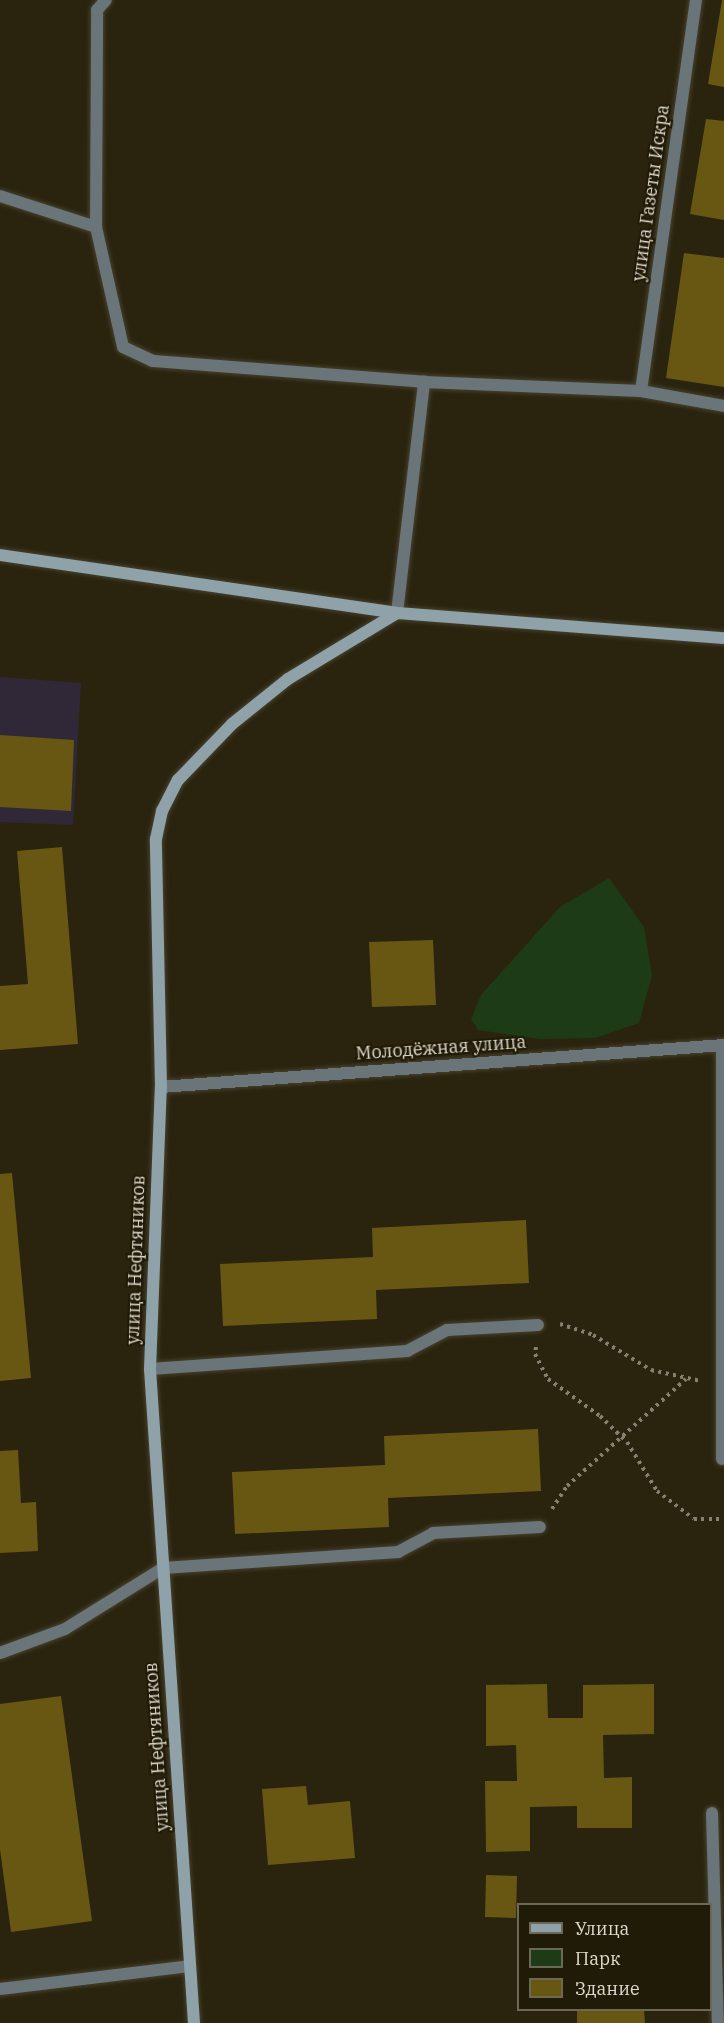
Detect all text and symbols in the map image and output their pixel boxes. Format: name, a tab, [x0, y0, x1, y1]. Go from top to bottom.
street label: улица Газеты Искра	[628, 103, 674, 283]
street label: Молодёжная улица	[355, 1031, 527, 1065]
street label: улица Нефтяников	[122, 1175, 150, 1345]
street label: улица Нефтяников	[140, 1662, 174, 1832]
legend	[517, 1903, 712, 2011]
text: Улица	[575, 1917, 629, 1940]
text: Парк	[575, 1947, 621, 1970]
text: Здание	[575, 1977, 640, 2000]

